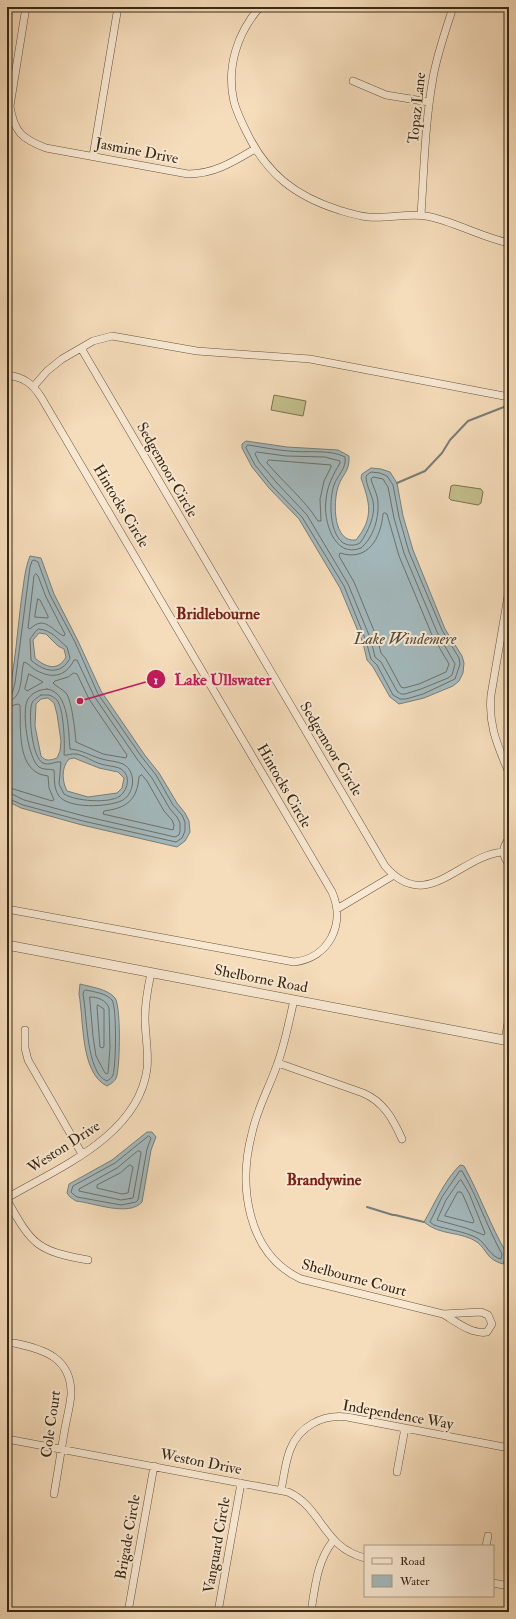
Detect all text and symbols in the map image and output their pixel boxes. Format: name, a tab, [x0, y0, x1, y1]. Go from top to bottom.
street label: Topaz Lane	[404, 71, 431, 145]
street label: Jasmine Drive	[93, 133, 180, 169]
street label: Sedgemoor Circle	[132, 419, 202, 521]
street label: Hintocks Circle	[89, 461, 153, 551]
district label: Bridlebourne	[176, 604, 260, 624]
water label: Lake Windemere	[353, 629, 457, 649]
callout: Lake Ullswater	[146, 665, 279, 693]
text: Lake Ullswater	[175, 670, 273, 690]
text: 1	[154, 673, 158, 688]
street label: Sedgemoor Circle	[295, 698, 367, 800]
street label: Hintocks Circle	[252, 741, 316, 831]
street label: Shelborne Road	[213, 961, 310, 998]
street label: Weston Drive	[23, 1117, 104, 1178]
district label: Brandywine	[286, 1170, 362, 1191]
street label: Shelbourne Court	[299, 1255, 409, 1301]
street label: Cole Court	[37, 1389, 65, 1459]
street label: Independence Way	[341, 1396, 455, 1435]
street label: Weston Drive	[158, 1445, 243, 1479]
street label: Brigade Circle	[111, 1493, 145, 1581]
street label: Vanguard Circle	[199, 1495, 235, 1595]
legend	[364, 1545, 494, 1597]
text: Road	[400, 1554, 425, 1569]
text: Water	[399, 1574, 430, 1589]

